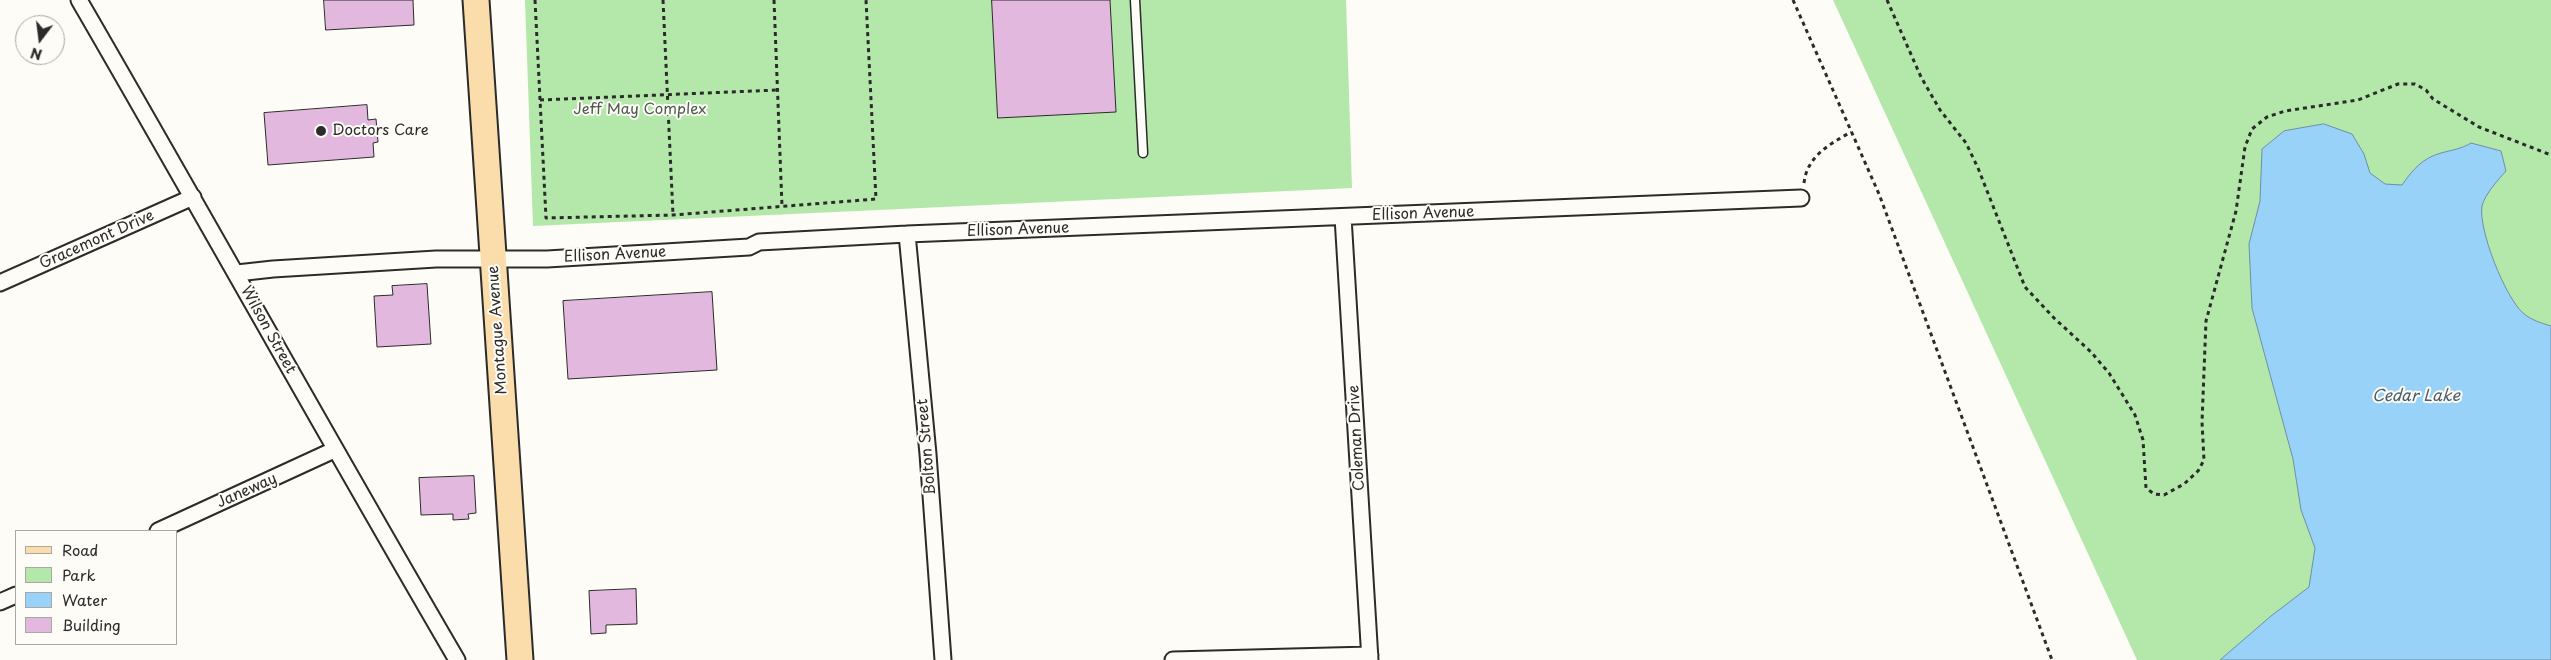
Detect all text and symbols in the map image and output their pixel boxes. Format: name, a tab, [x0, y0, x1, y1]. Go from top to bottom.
north arrow	[15, 15, 65, 65]
text: N	[28, 42, 44, 66]
park label: Jeff May Complex	[574, 101, 706, 119]
place label: Doctors Care	[332, 122, 429, 140]
marker: Doctors Care	[314, 124, 328, 138]
street label: Ellison Avenue	[1372, 203, 1474, 225]
street label: Gracemont Drive	[37, 207, 157, 273]
street label: Ellison Avenue	[967, 219, 1069, 241]
street label: Ellison Avenue	[563, 243, 667, 267]
street label: Montague Avenue	[485, 265, 511, 395]
street label: Wilson Street	[236, 283, 300, 377]
street label: Coleman Drive	[1345, 385, 1369, 491]
water label: Cedar Lake	[2372, 387, 2460, 407]
street label: Bolton Street	[914, 398, 940, 496]
street label: Janeway	[214, 470, 280, 512]
legend	[15, 530, 178, 645]
text: Road	[62, 538, 98, 561]
text: Park	[62, 563, 96, 586]
text: Water	[62, 588, 107, 611]
text: Building	[62, 613, 121, 636]

